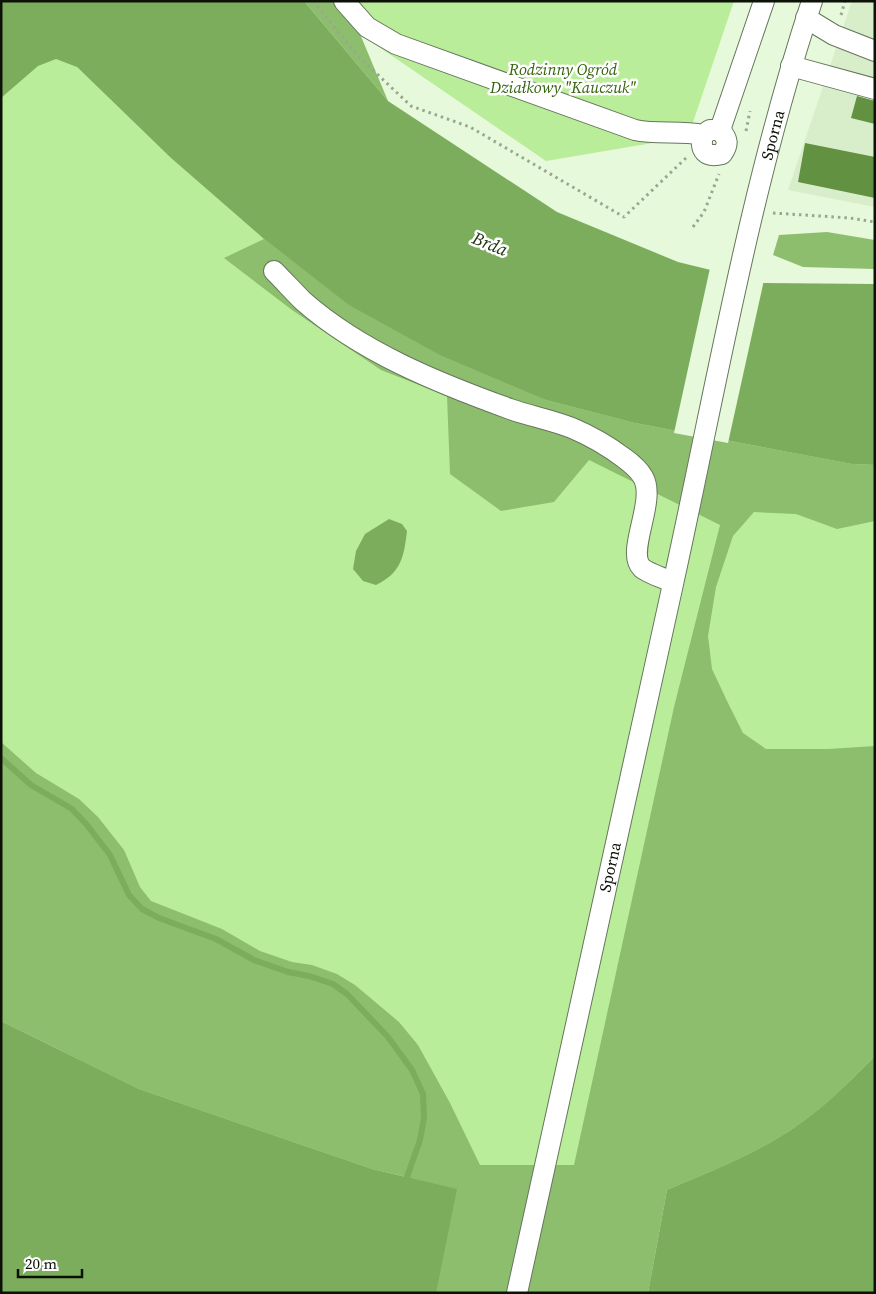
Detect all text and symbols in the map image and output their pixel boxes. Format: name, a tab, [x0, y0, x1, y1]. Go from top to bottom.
park label: Rodzinny Ogród Działkowy "Kauczuk"	[489, 58, 636, 98]
street label: Sporna	[755, 107, 790, 162]
water label: Brda	[468, 225, 512, 262]
street label: Sporna	[593, 839, 626, 894]
scale bar	[18, 1246, 81, 1278]
text: 20 m	[25, 1253, 57, 1274]

